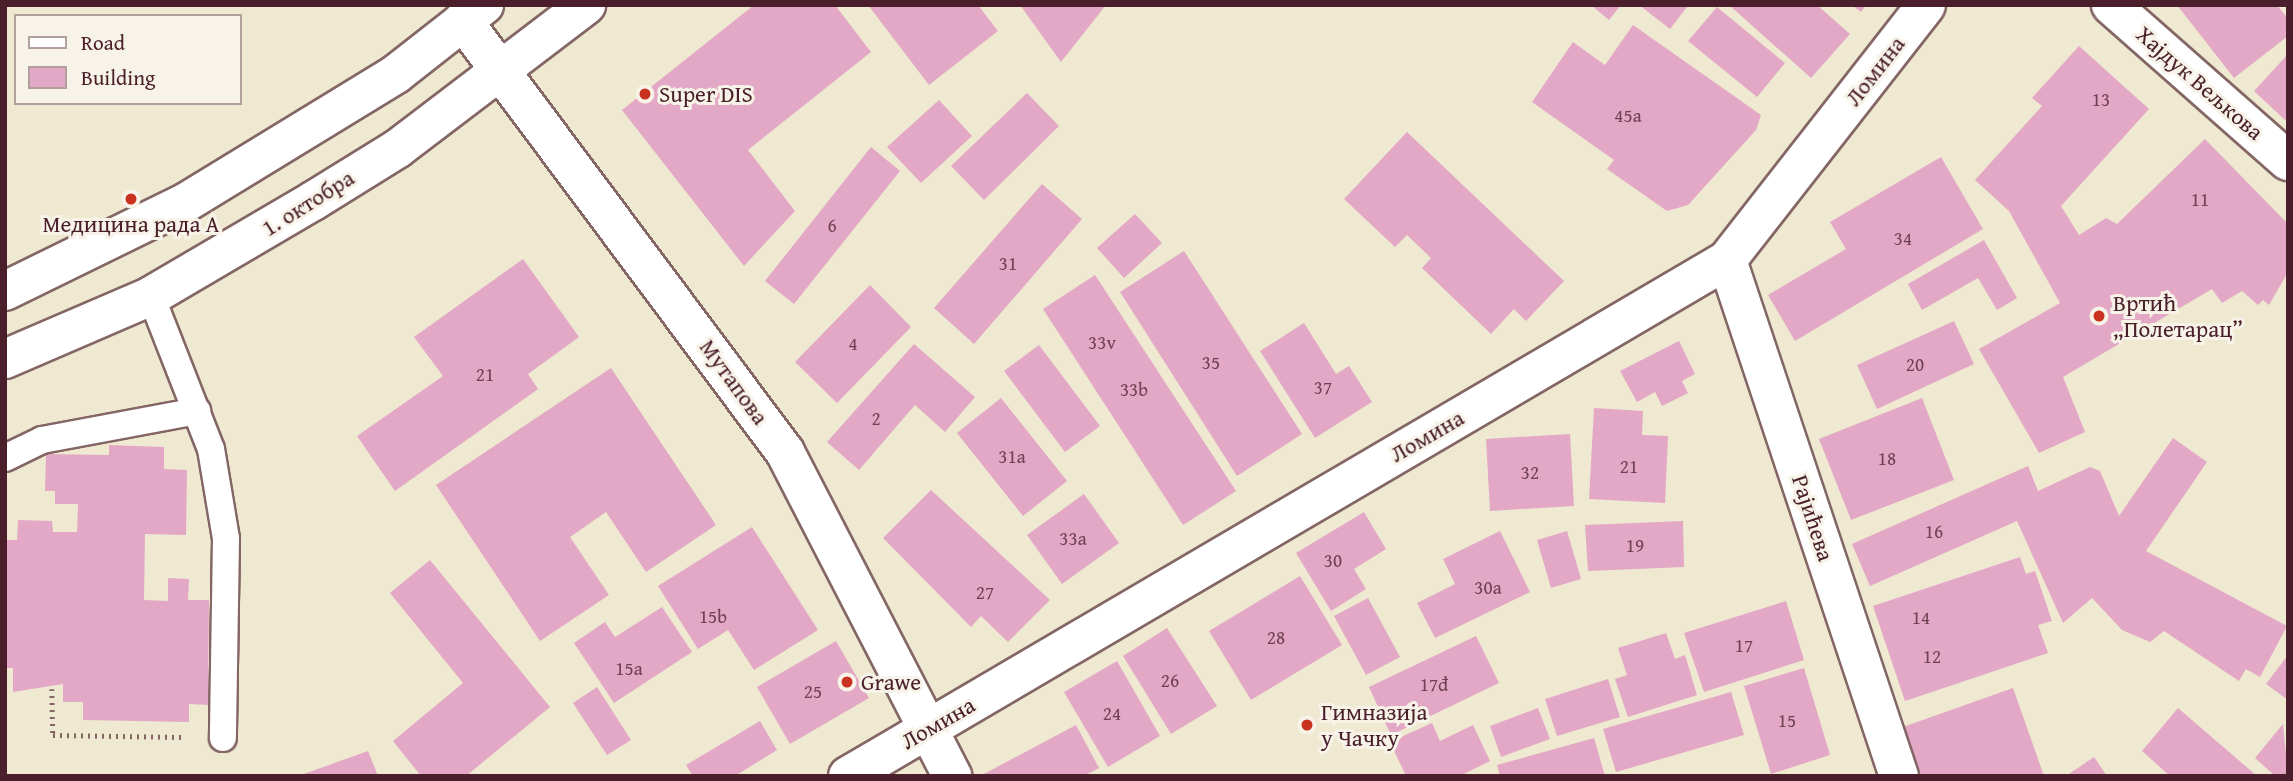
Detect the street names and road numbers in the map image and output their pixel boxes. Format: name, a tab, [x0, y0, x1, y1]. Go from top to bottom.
street label: Хајдук Вељкова	[2131, 20, 2269, 146]
street label: Ломина	[1839, 31, 1911, 111]
street label: 1. октобра	[257, 164, 359, 242]
street label: Мутапова	[694, 334, 774, 430]
street label: Ломина	[1385, 404, 1469, 468]
street label: Рајићева	[1786, 471, 1840, 565]
street label: Ломина	[896, 691, 980, 755]

